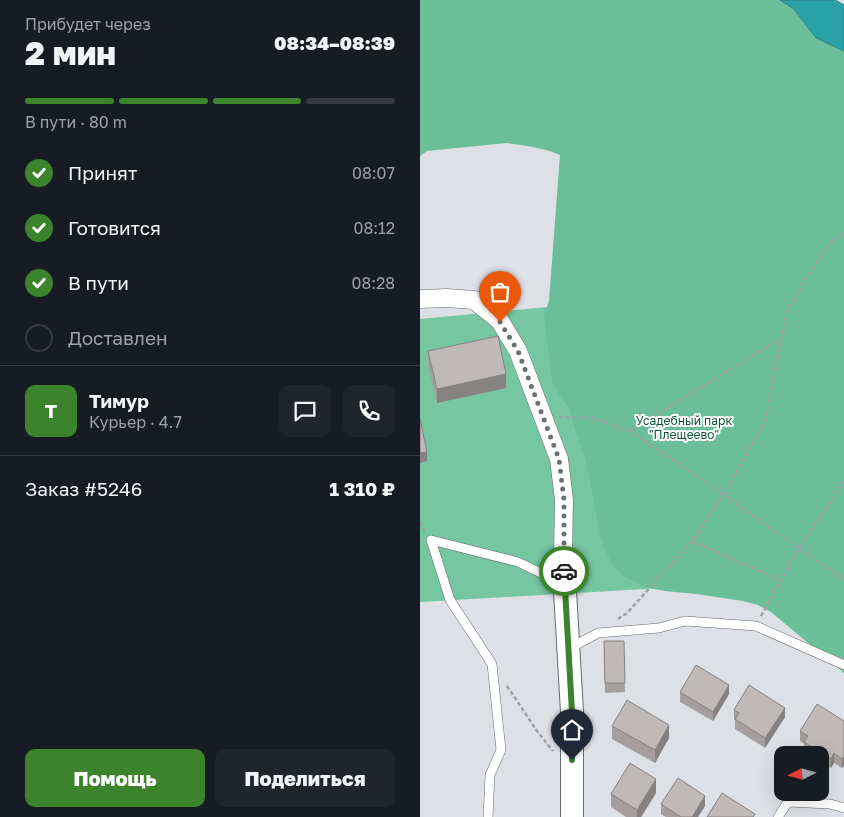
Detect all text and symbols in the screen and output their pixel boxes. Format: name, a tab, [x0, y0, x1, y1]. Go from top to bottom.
text: Прибудет через	[25, 14, 151, 34]
text: 08:34–08:39	[274, 31, 395, 54]
text: 2 мин	[25, 34, 116, 72]
text: В пути · 80 m	[25, 112, 127, 132]
icon: check	[25, 159, 53, 187]
text: Принят	[68, 161, 137, 184]
text: 08:07	[352, 163, 395, 183]
icon: check	[25, 214, 53, 242]
text: Готовится	[68, 216, 161, 239]
text: 08:12	[353, 218, 395, 238]
icon: check	[25, 269, 53, 297]
text: В пути	[68, 271, 129, 294]
pin	[479, 271, 521, 322]
text: 08:28	[351, 273, 395, 293]
icon: bag	[486, 278, 514, 306]
text: Доставлен	[68, 326, 168, 349]
button: chat	[279, 385, 331, 437]
button: phone	[343, 385, 395, 437]
text: Тимур	[89, 389, 149, 412]
text: Т	[45, 399, 57, 422]
text: Курьер · 4.7	[89, 412, 182, 432]
park label: Усадебный парк "Плещеево"	[636, 413, 732, 442]
text: Заказ #5246	[25, 477, 142, 500]
text: 1 310 ₽	[329, 477, 395, 500]
courier	[539, 546, 589, 596]
icon: car	[550, 557, 578, 585]
pin	[551, 709, 593, 760]
icon: home	[558, 716, 586, 744]
north arrow	[774, 746, 829, 801]
map controls	[774, 746, 829, 801]
button: Помощь	[25, 749, 205, 807]
button: Поделиться	[215, 749, 395, 807]

